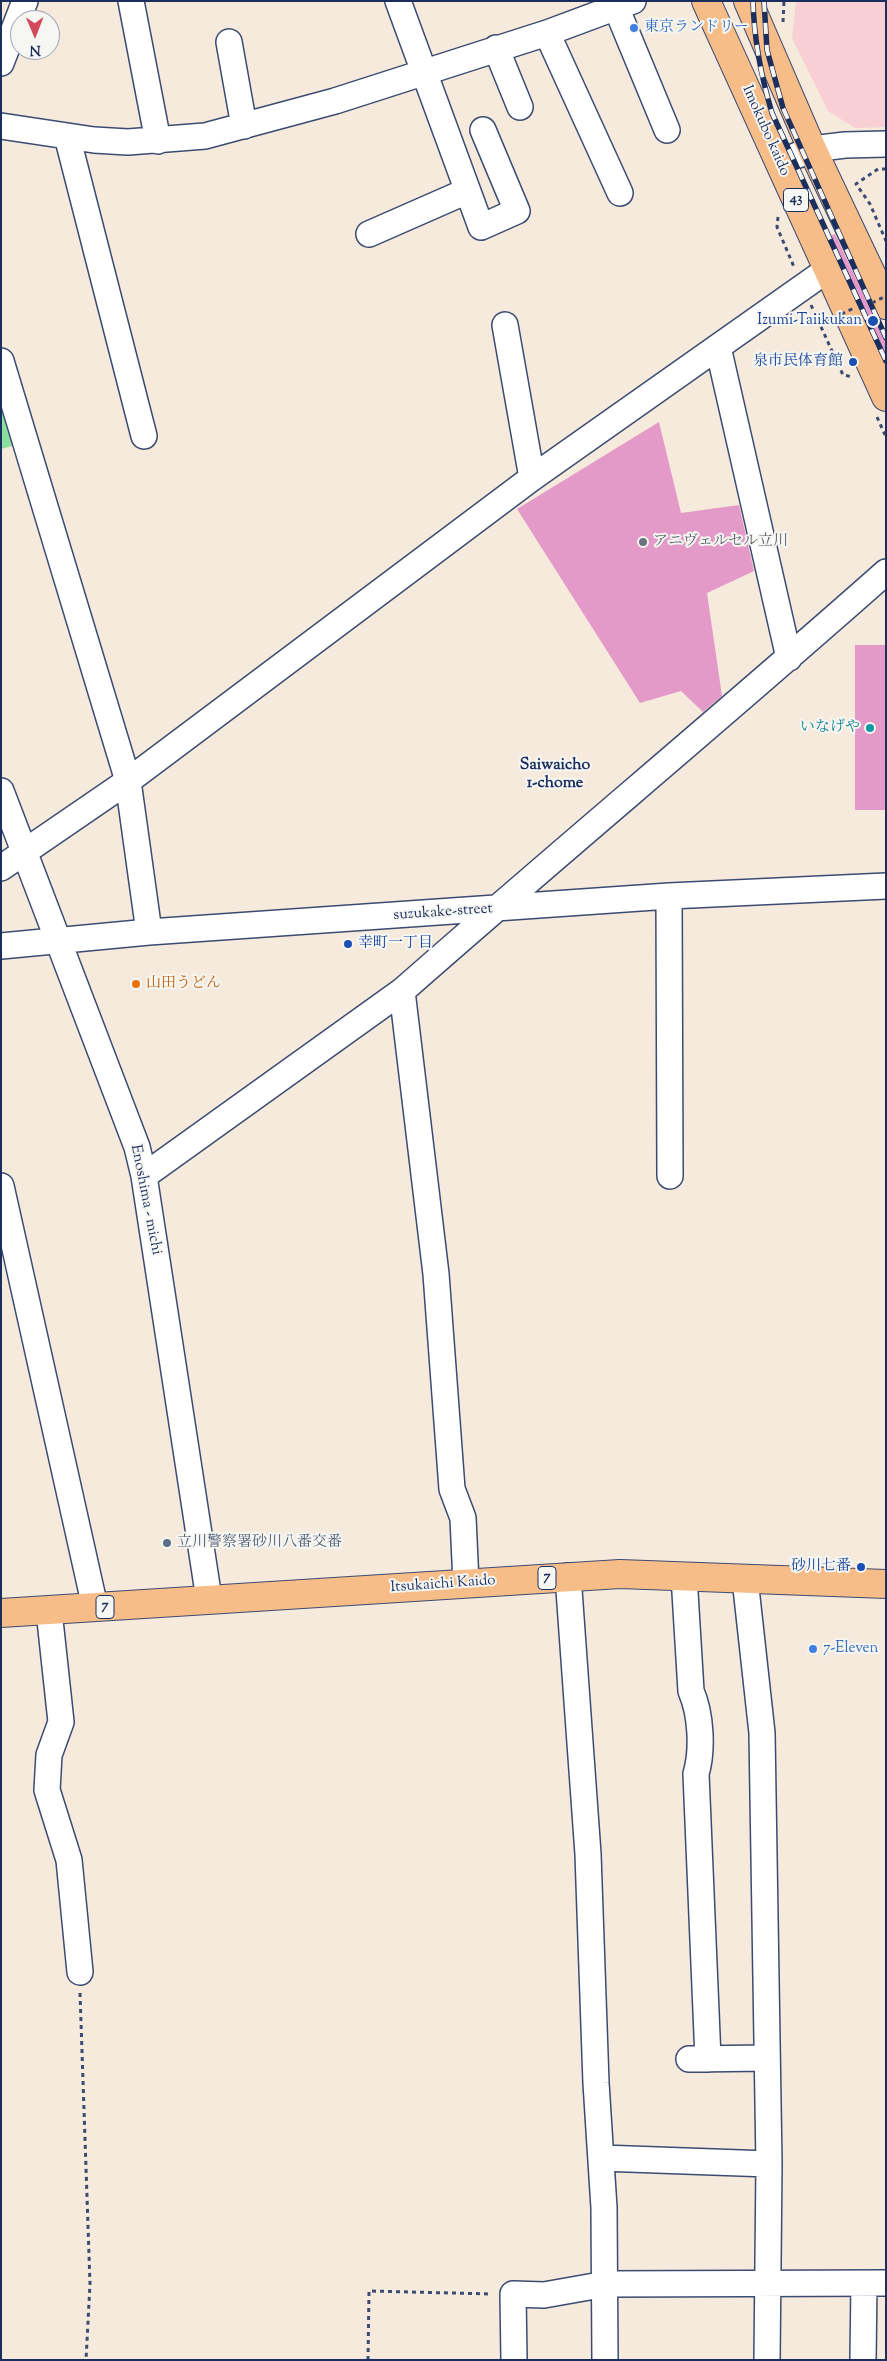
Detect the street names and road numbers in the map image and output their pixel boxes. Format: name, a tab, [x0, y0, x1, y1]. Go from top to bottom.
street label: Imokubo kaido	[737, 83, 793, 179]
road number: 43	[784, 188, 808, 212]
street label: suzukake-street	[393, 901, 493, 925]
street label: Enoshima - michi	[125, 1143, 165, 1257]
road number: 7	[538, 1566, 556, 1590]
street label: Itsukaichi Kaido	[390, 1572, 496, 1598]
road number: 7	[96, 1595, 114, 1618]

